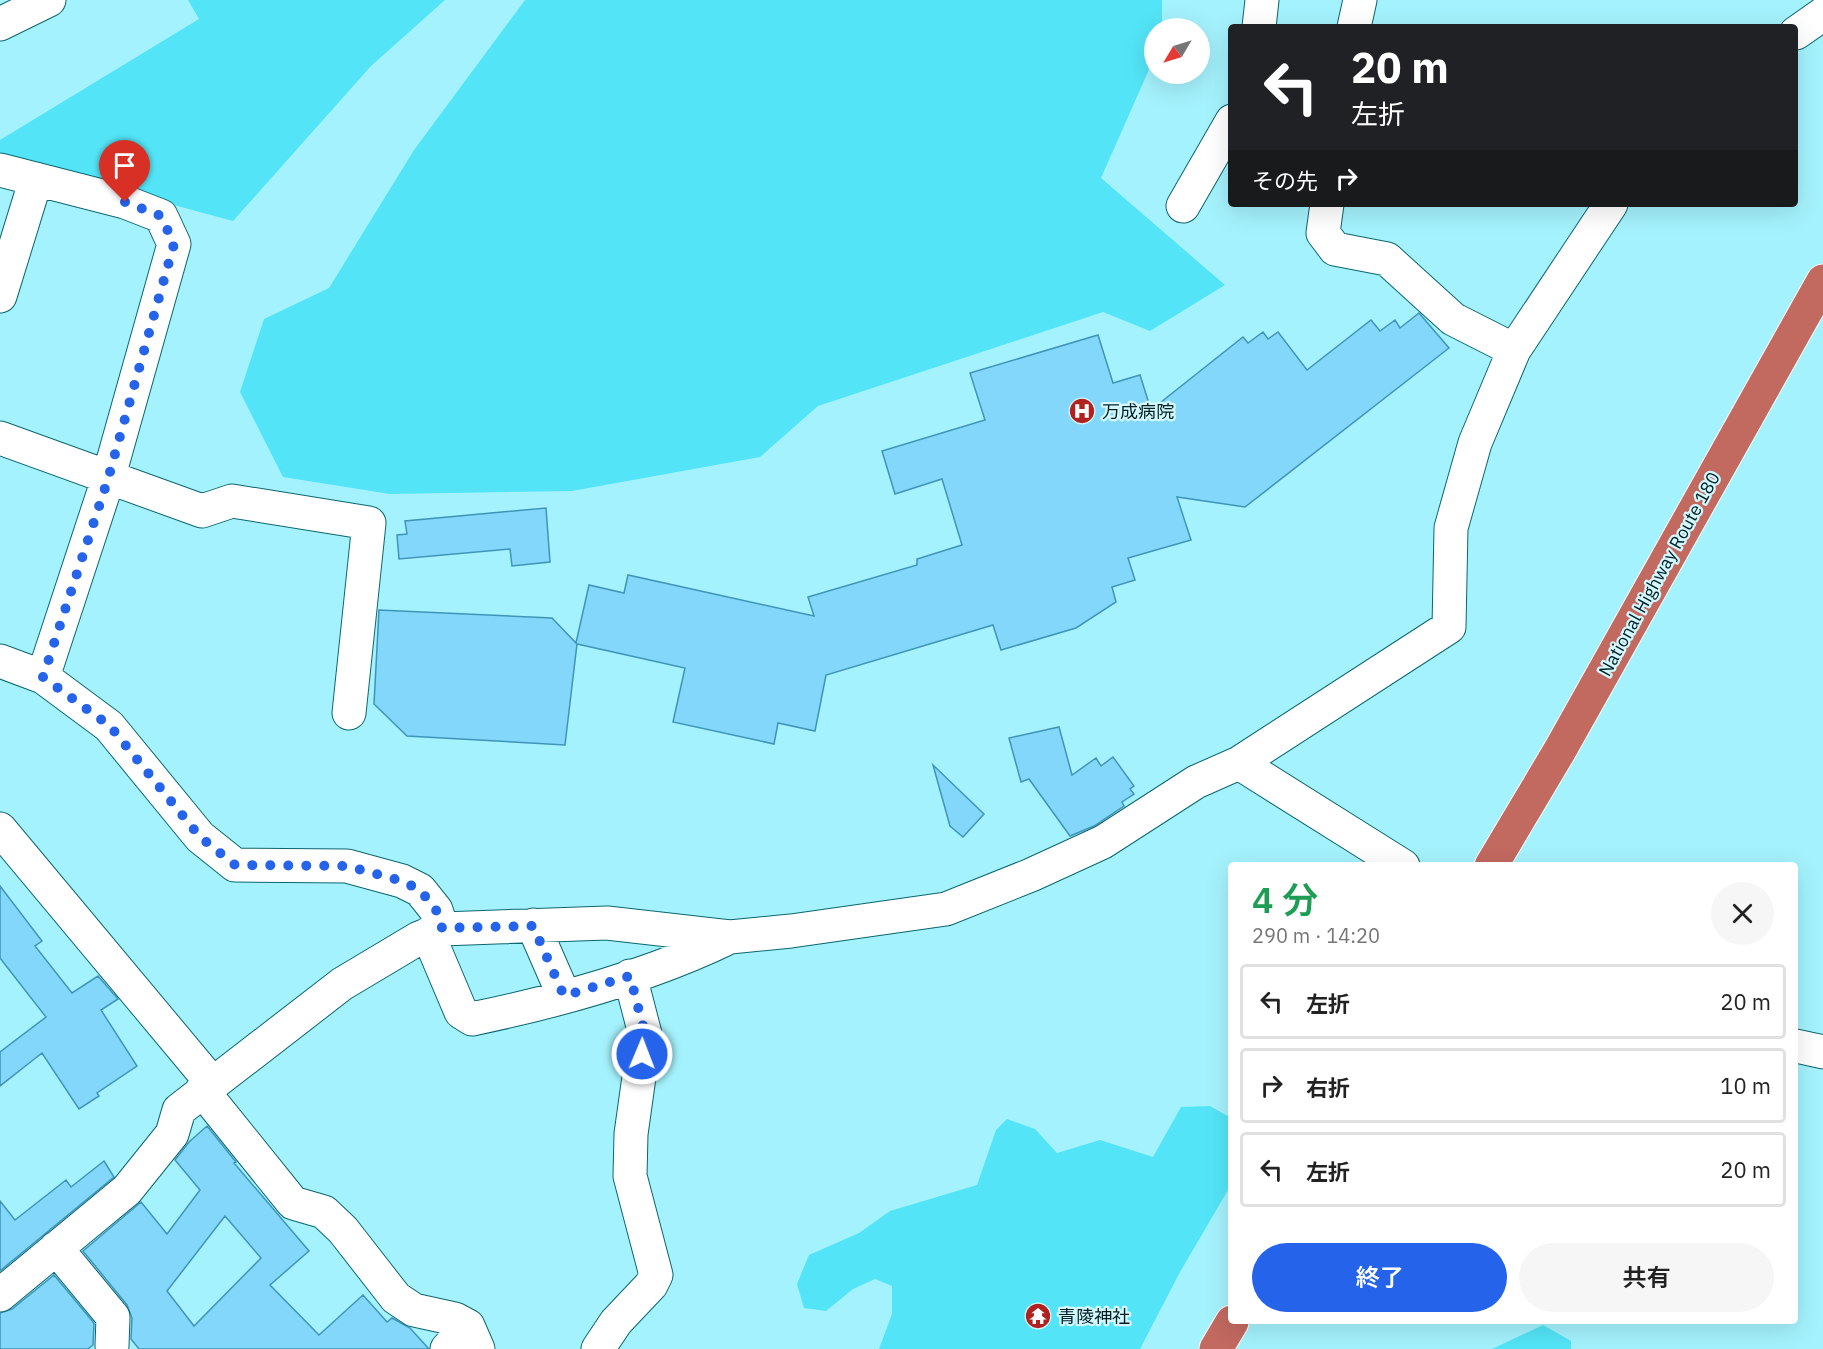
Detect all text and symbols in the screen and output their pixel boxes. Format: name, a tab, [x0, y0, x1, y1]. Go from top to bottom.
north arrow	[1144, 18, 1210, 84]
map controls	[1144, 18, 1210, 84]
text: 20 m	[1351, 40, 1449, 95]
icon: left	[1252, 48, 1330, 126]
text: 左折	[1351, 96, 1405, 131]
pin	[99, 140, 150, 202]
icon: arrive	[108, 149, 141, 182]
icon: right	[1330, 162, 1363, 195]
text: その先	[1252, 166, 1318, 195]
hospital icon: 万成病院	[1067, 396, 1097, 426]
place label: 万成病院	[1102, 400, 1174, 423]
street label: National Highway Route 180	[1593, 468, 1725, 680]
text: 4 分	[1252, 876, 1318, 923]
button: close	[1711, 882, 1774, 945]
text: 290 m · 14:20	[1252, 922, 1380, 949]
icon: left	[1255, 985, 1288, 1018]
text: 20 m	[1720, 987, 1771, 1016]
text: 左折	[1306, 989, 1350, 1018]
position arrow	[610, 1022, 674, 1086]
icon: right	[1255, 1069, 1288, 1102]
text: 10 m	[1720, 1071, 1771, 1100]
text: 右折	[1306, 1073, 1350, 1102]
icon: left	[1255, 1153, 1288, 1186]
text: 20 m	[1720, 1155, 1771, 1184]
text: 左折	[1306, 1157, 1350, 1186]
button: 終了	[1252, 1243, 1507, 1312]
button: 共有	[1519, 1243, 1774, 1312]
temple icon: 青陵神社	[1023, 1301, 1053, 1331]
place label: 青陵神社	[1058, 1305, 1130, 1328]

